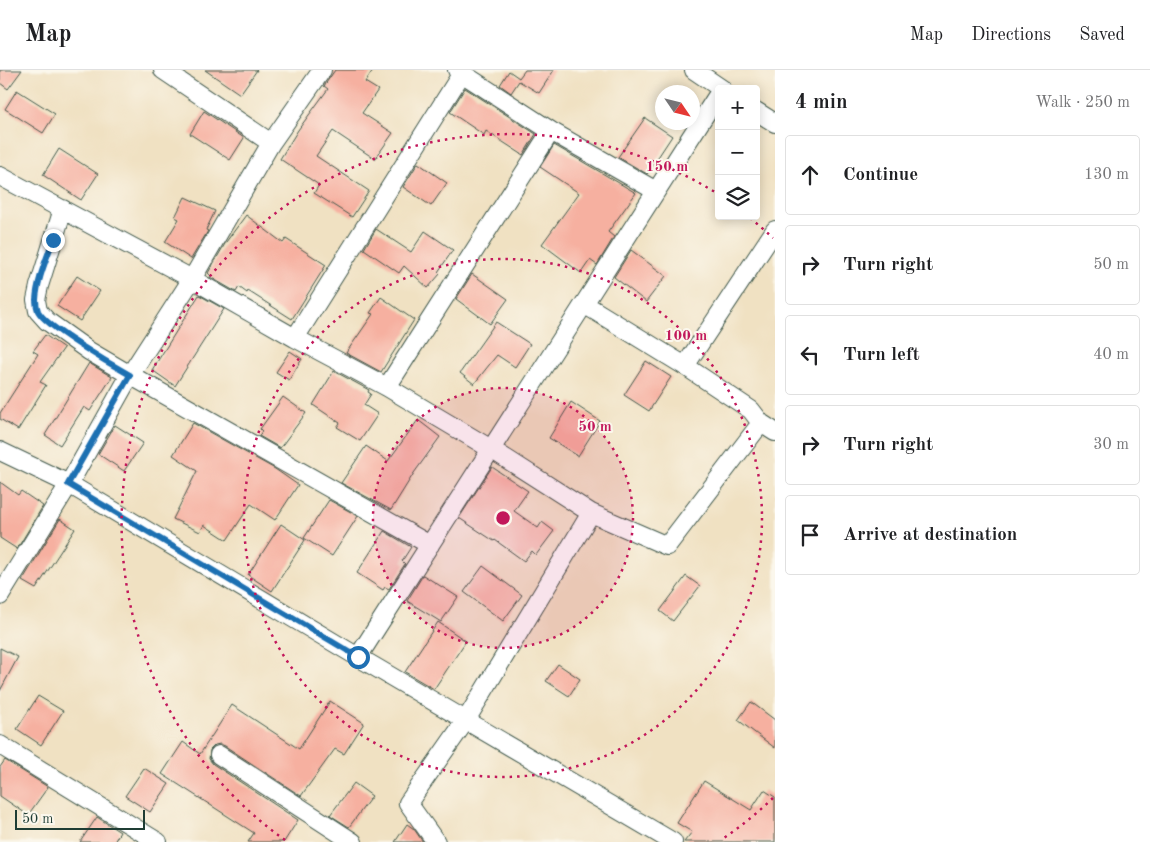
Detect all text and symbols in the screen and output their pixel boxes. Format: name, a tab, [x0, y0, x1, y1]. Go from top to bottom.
text: Map	[25, 23, 72, 47]
text: Map	[910, 26, 943, 44]
text: Directions	[971, 26, 1051, 44]
text: Saved	[1079, 26, 1125, 44]
north arrow	[655, 85, 700, 130]
map controls	[715, 85, 760, 220]
button: +	[715, 85, 760, 130]
text: 4 min	[795, 92, 848, 113]
text: Walk · 250 m	[1035, 95, 1130, 111]
button: −	[715, 130, 760, 175]
text: 150 m	[646, 160, 688, 175]
icon: ahead	[796, 161, 824, 189]
text: Continue	[843, 166, 918, 185]
text: 130 m	[1084, 167, 1129, 183]
button: layers	[715, 175, 760, 220]
route end	[42, 229, 65, 252]
icon: right	[796, 251, 824, 279]
text: Turn right	[843, 256, 933, 275]
text: 50 m	[1093, 257, 1129, 273]
text: 100 m	[665, 329, 707, 344]
icon: left	[796, 341, 824, 369]
text: Turn left	[843, 346, 920, 365]
text: 40 m	[1093, 347, 1129, 363]
text: 50 m	[578, 420, 612, 435]
icon: right	[796, 431, 824, 459]
text: Turn right	[843, 436, 933, 455]
text: 30 m	[1093, 437, 1129, 453]
centre of rings	[494, 509, 512, 527]
icon: arrive	[796, 521, 824, 549]
text: Arrive at destination	[843, 526, 1017, 545]
route start	[347, 646, 370, 669]
scale bar	[15, 807, 145, 830]
text: 50 m	[22, 812, 53, 826]

